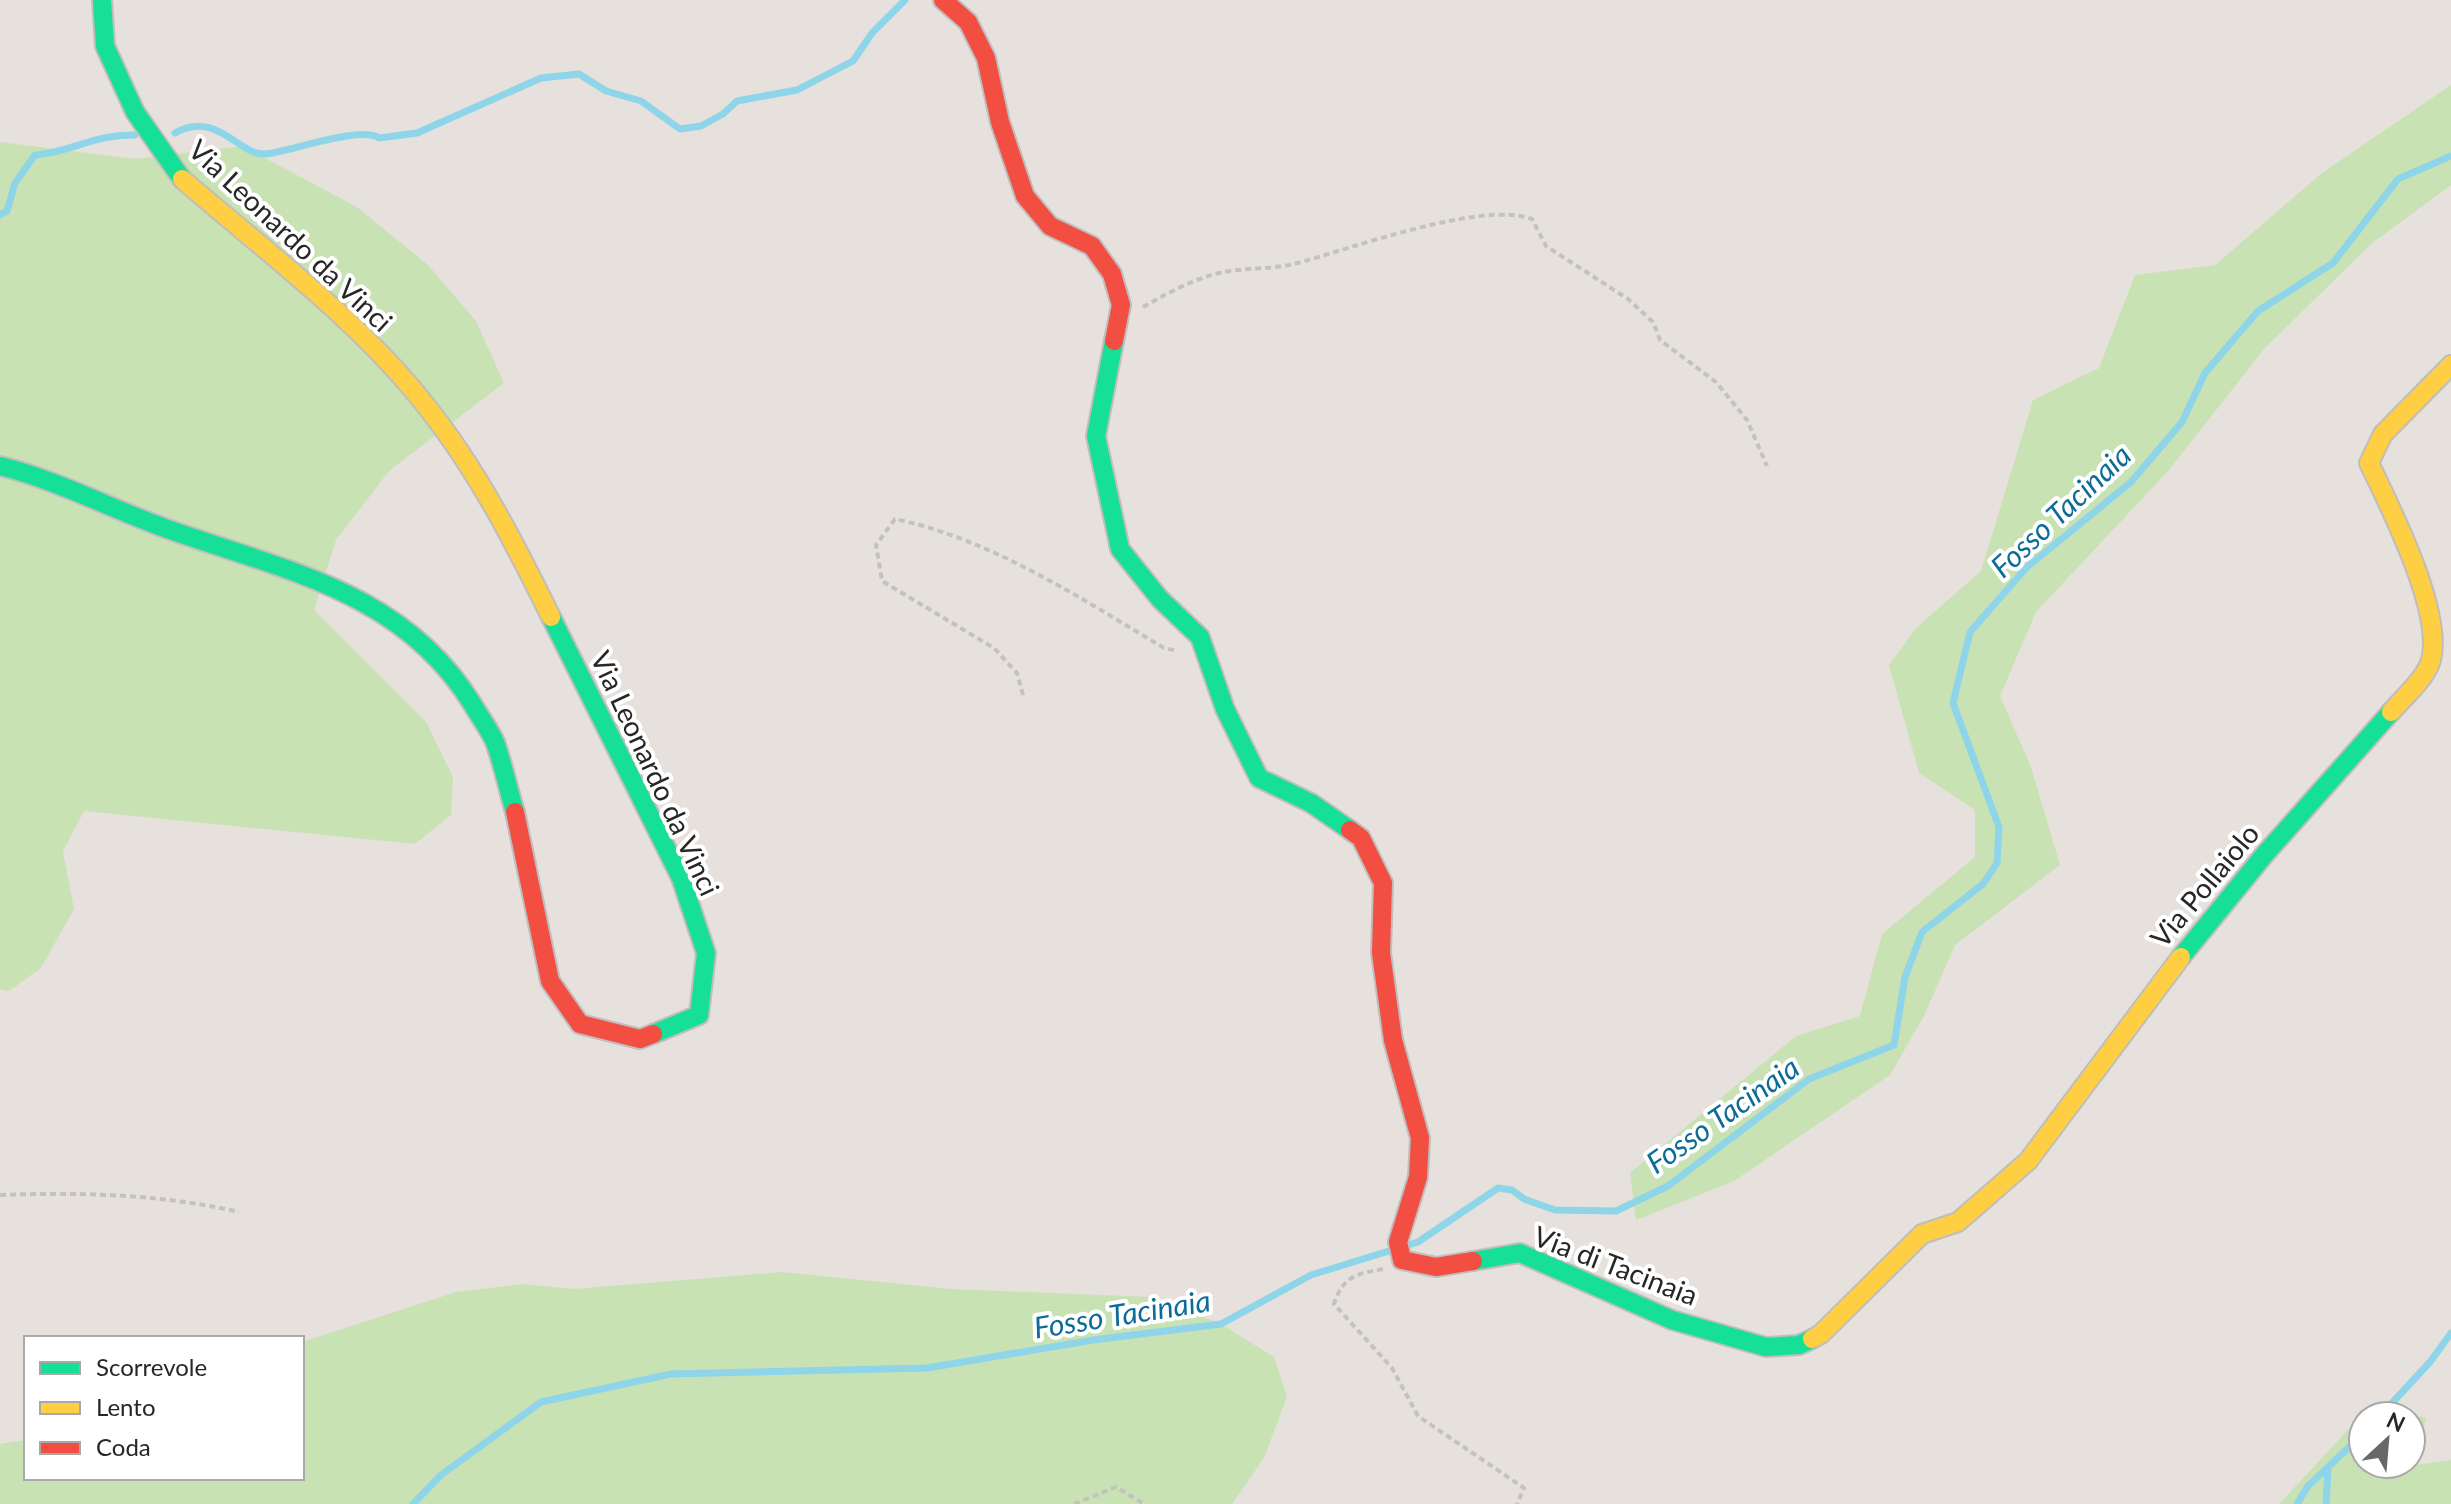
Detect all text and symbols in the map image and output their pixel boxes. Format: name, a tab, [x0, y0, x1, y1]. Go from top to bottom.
street label: Via Leonardo da Vinci	[182, 132, 400, 338]
water label: Fosso Tacinaia	[1983, 436, 2137, 584]
street label: Via Leonardo da Vinci	[584, 645, 728, 901]
street label: Via Pollaiolo	[2142, 816, 2266, 954]
water label: Fosso Tacinaia	[1639, 1048, 1805, 1180]
street label: Via di Tacinaia	[1529, 1218, 1703, 1312]
water label: Fosso Tacinaia	[1031, 1281, 1213, 1345]
legend	[24, 1336, 304, 1480]
text: Scorrevole	[96, 1352, 207, 1381]
text: Lento	[96, 1392, 156, 1421]
north arrow	[2347, 1400, 2427, 1480]
text: N	[2382, 1406, 2410, 1437]
text: Coda	[96, 1432, 151, 1461]

